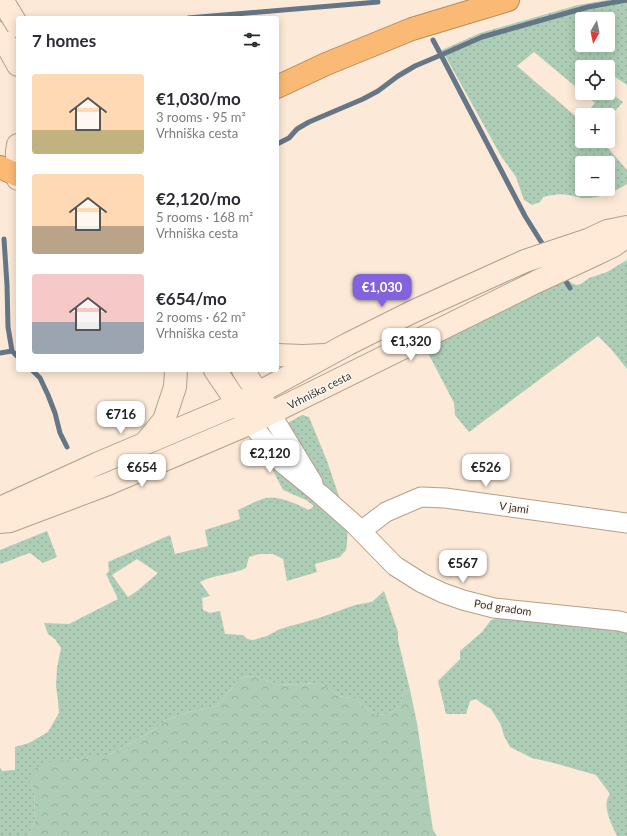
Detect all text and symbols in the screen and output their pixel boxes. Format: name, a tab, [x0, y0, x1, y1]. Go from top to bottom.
north arrow	[575, 12, 615, 52]
map controls	[575, 12, 615, 196]
icon: filters	[241, 29, 263, 51]
text: 7 homes	[32, 30, 96, 51]
button: locate	[575, 60, 615, 100]
text: €1,030/mo	[156, 88, 241, 109]
icon: home	[64, 90, 112, 138]
button: +	[575, 108, 615, 148]
text: 3 rooms · 95 m²	[156, 109, 246, 125]
text: Vrhniška cesta	[156, 125, 238, 141]
button: −	[575, 156, 615, 196]
text: €2,120/mo	[156, 188, 241, 209]
icon: home	[64, 190, 112, 238]
text: 5 rooms · 168 m²	[156, 209, 253, 225]
text: Vrhniška cesta	[156, 225, 238, 241]
pin: €1,030	[349, 274, 415, 308]
text: €1,030	[362, 279, 402, 295]
text: €654/mo	[156, 288, 227, 309]
icon: home	[64, 290, 112, 338]
text: 2 rooms · 62 m²	[156, 309, 246, 325]
text: Vrhniška cesta	[156, 325, 238, 341]
pin: €1,320	[378, 328, 444, 362]
text: €1,320	[391, 333, 431, 349]
street label: Vrhniška cesta	[285, 368, 353, 412]
pin: €716	[97, 401, 145, 435]
text: €716	[106, 406, 136, 422]
pin: €2,120	[237, 440, 303, 474]
text: €2,120	[250, 445, 290, 461]
pin: €654	[118, 454, 166, 488]
pin: €526	[462, 454, 510, 488]
text: €654	[127, 459, 157, 475]
text: €526	[471, 459, 501, 475]
street label: V jami	[498, 498, 530, 516]
pin: €567	[439, 550, 487, 584]
text: €567	[448, 555, 478, 571]
street label: Pod gradom	[473, 596, 533, 618]

